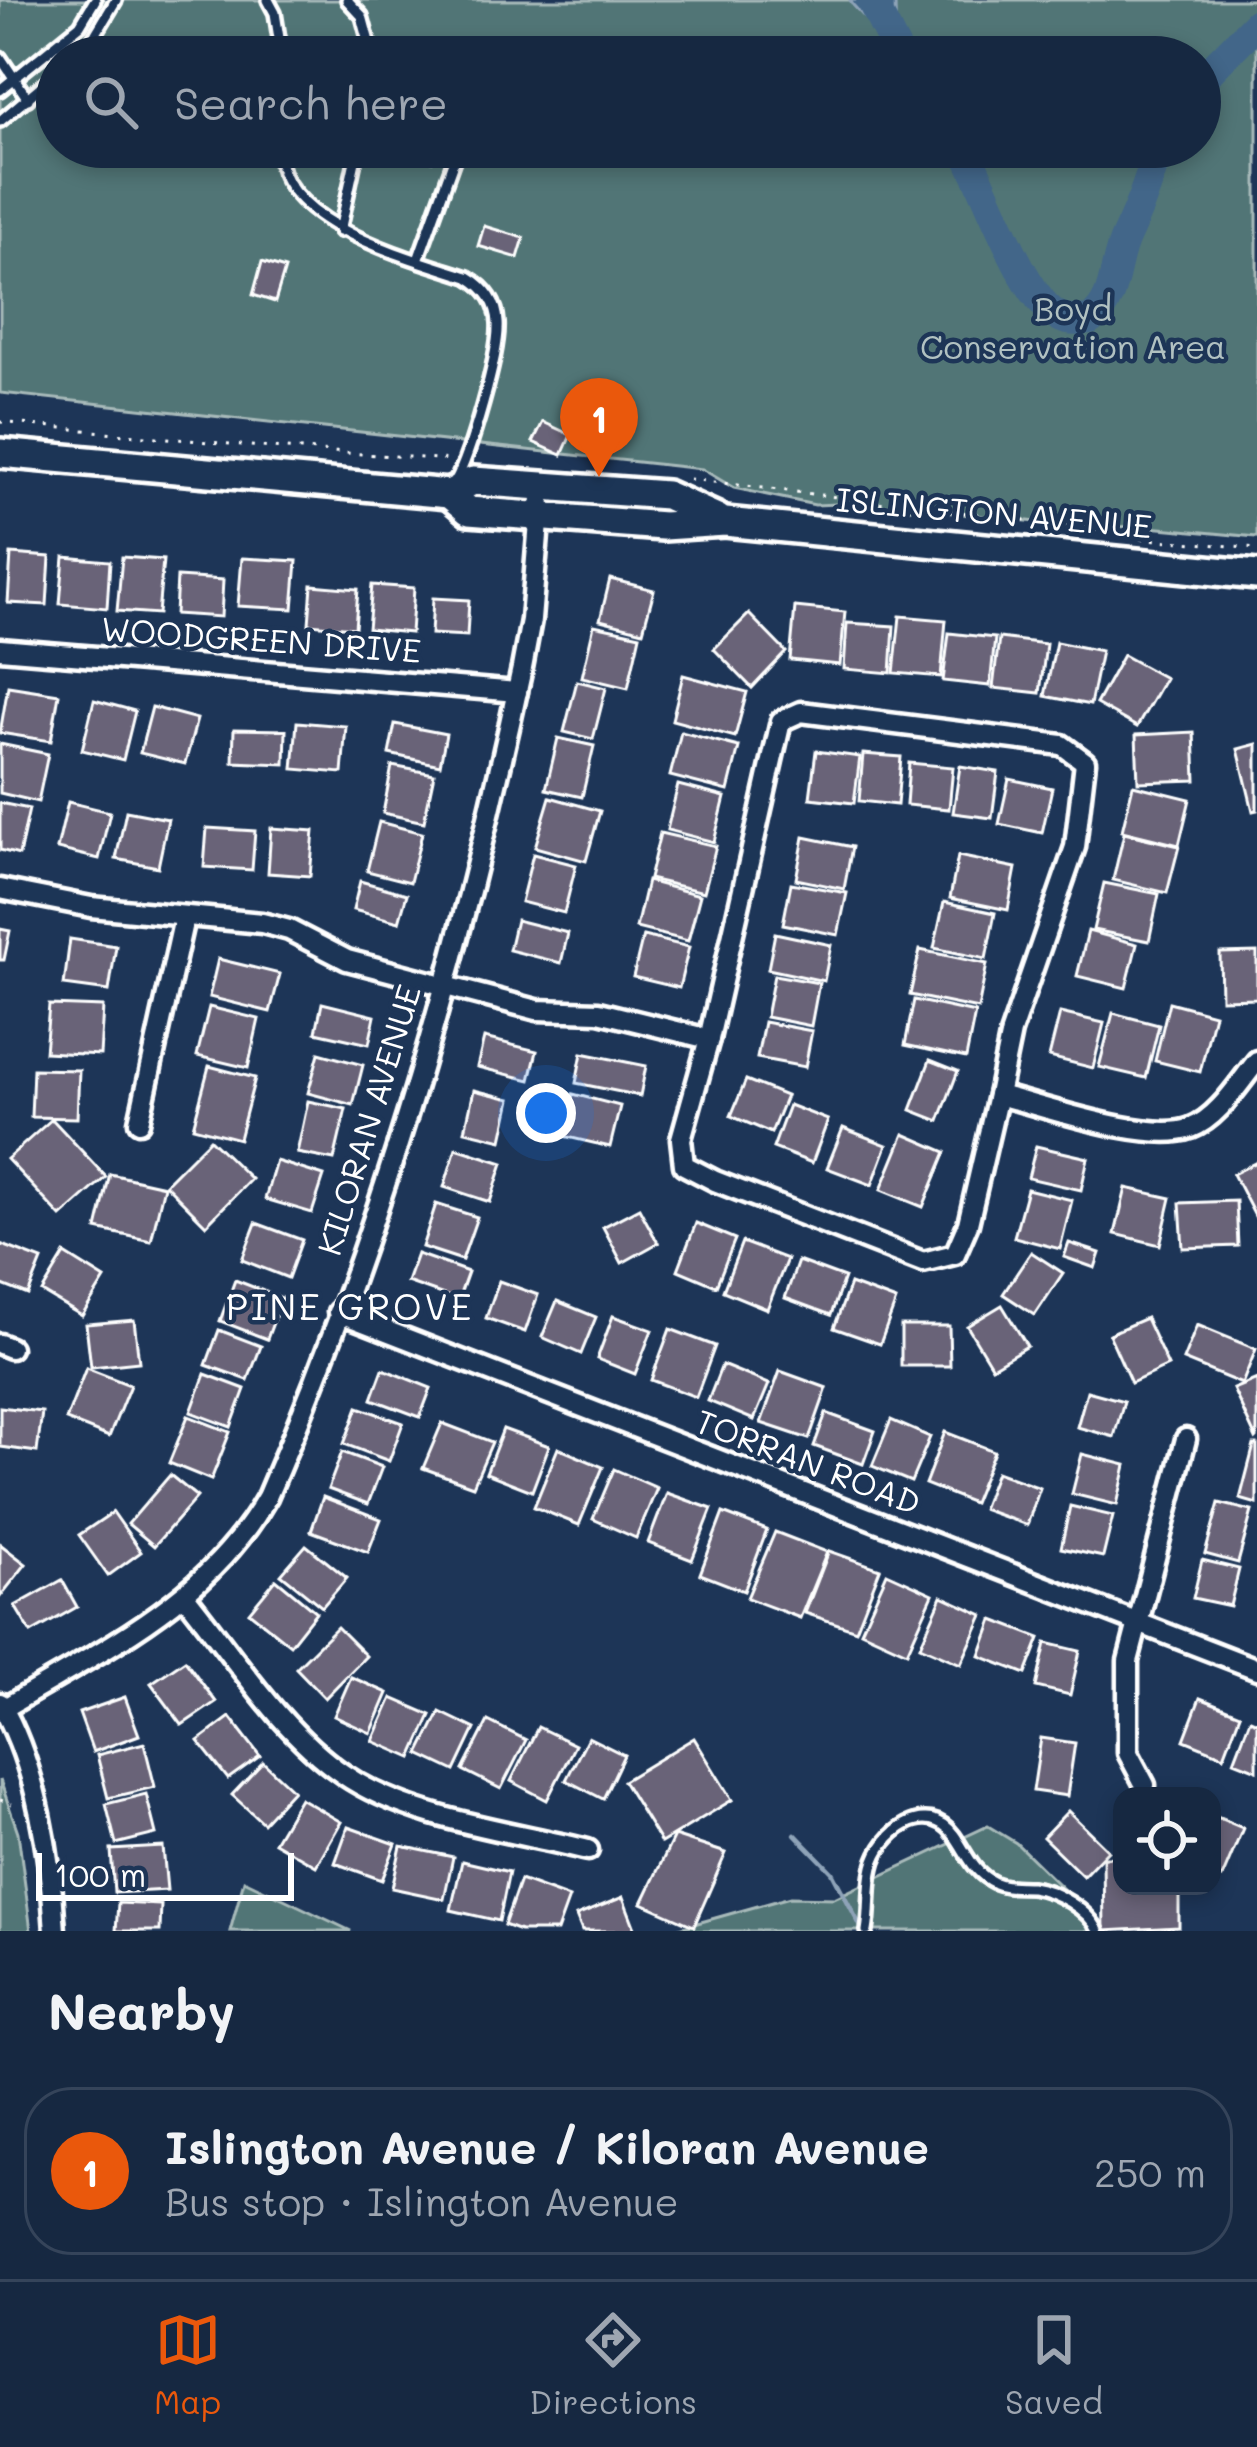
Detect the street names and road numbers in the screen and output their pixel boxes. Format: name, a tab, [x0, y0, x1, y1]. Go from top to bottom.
street label: ISLINGTON AVENUE	[835, 476, 1154, 547]
street label: WOODGREEN DRIVE	[100, 606, 423, 671]
street label: KILORAN AVENUE	[306, 979, 429, 1260]
street label: TORRAN ROAD	[690, 1398, 927, 1523]

